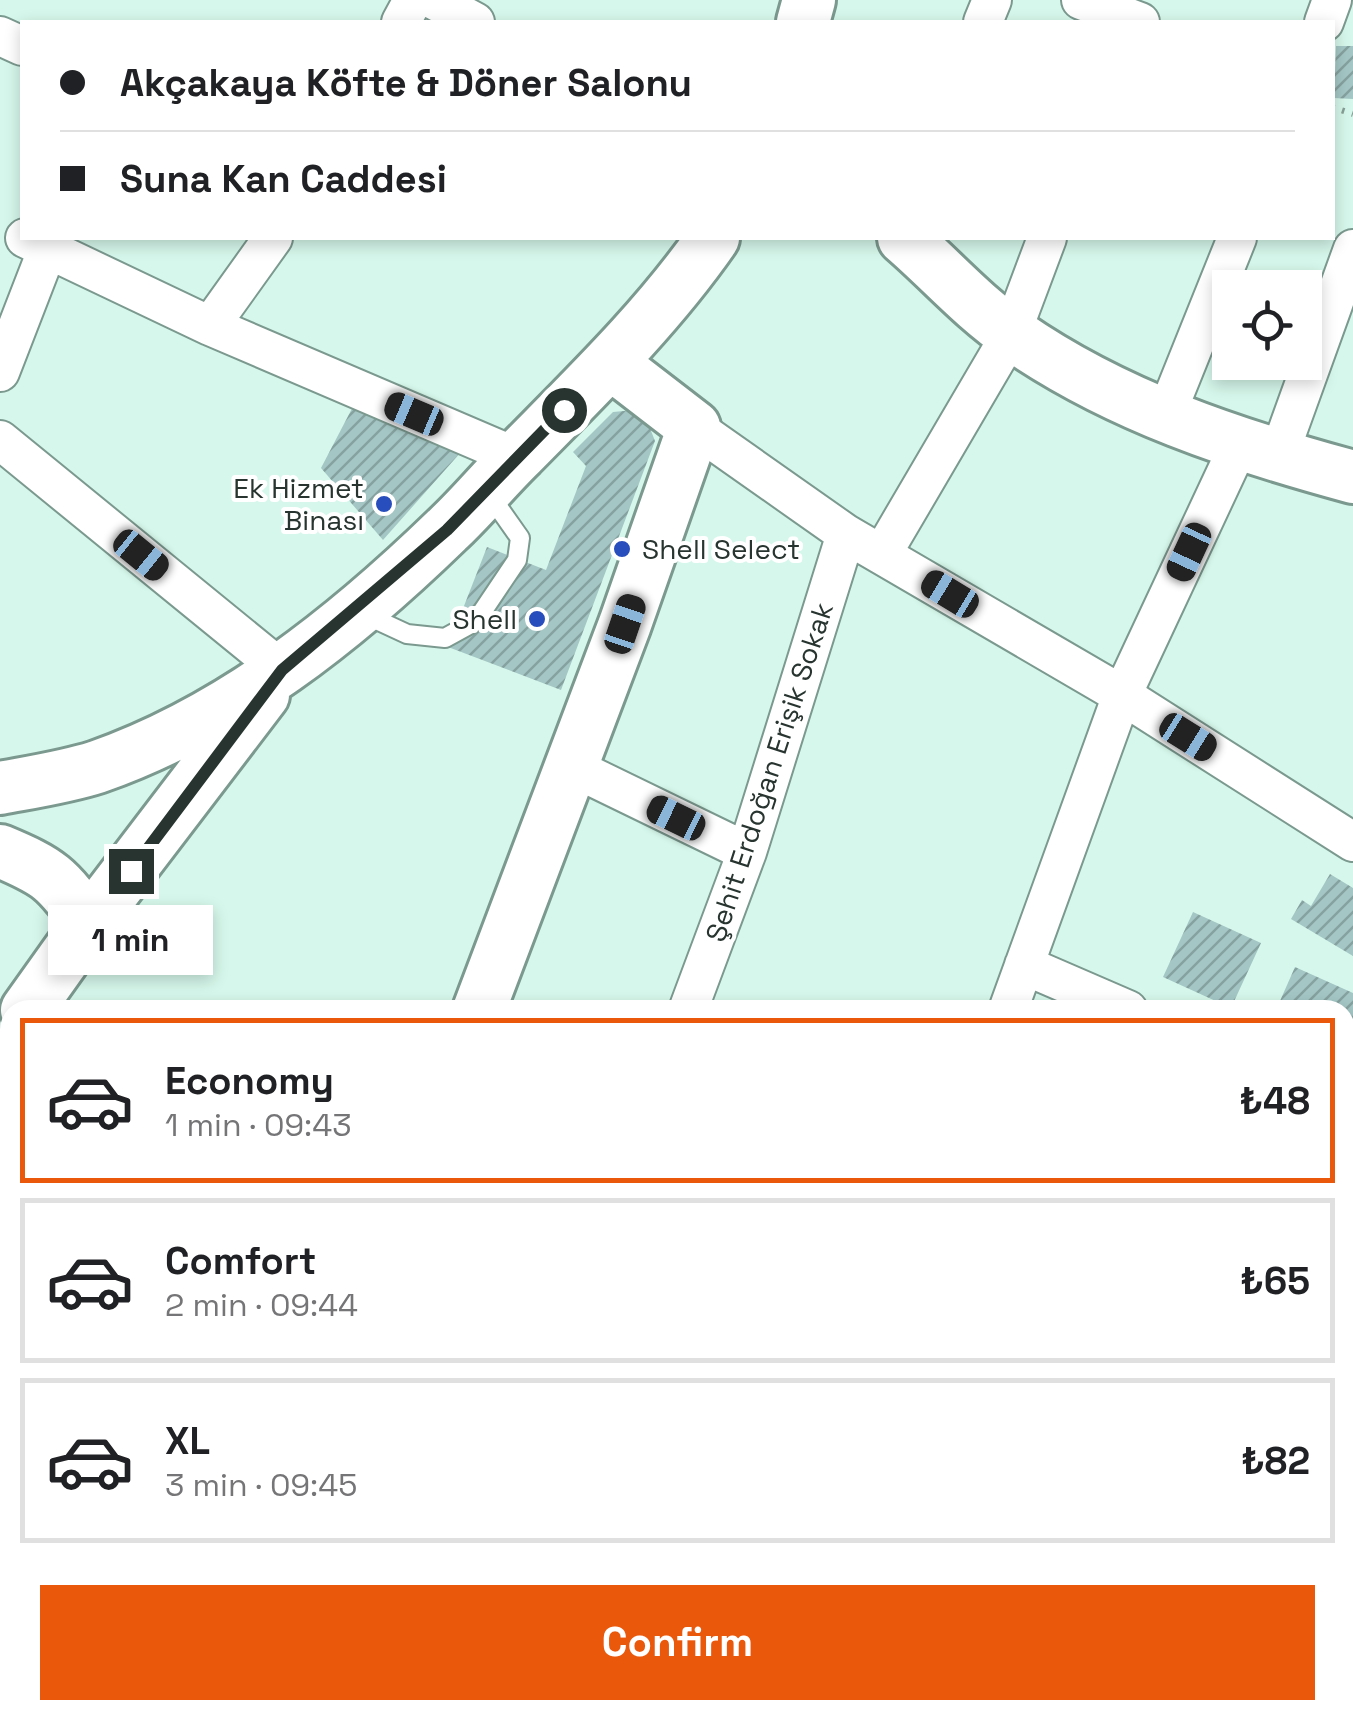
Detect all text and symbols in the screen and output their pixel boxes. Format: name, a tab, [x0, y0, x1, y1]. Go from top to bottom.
text: Akçakaya Köfte & Döner Salonu	[120, 59, 692, 107]
text: Suna Kan Caddesi	[120, 155, 447, 203]
map controls	[1212, 270, 1322, 380]
button: locate	[1212, 270, 1322, 380]
car	[381, 388, 447, 440]
route start	[542, 388, 587, 433]
place label: Ek Hizmet Binası	[233, 470, 364, 538]
marker: Ek Hizmet Binası	[373, 493, 395, 515]
car	[1163, 518, 1215, 586]
car	[108, 524, 174, 586]
place label: Shell Select	[642, 531, 800, 567]
marker: Shell Select	[611, 538, 633, 560]
car	[917, 566, 983, 622]
car	[601, 591, 649, 657]
street label: Şehit Erdoğan Erişik Sokak	[697, 598, 841, 946]
place label: Shell	[452, 601, 517, 637]
marker: Shell	[526, 608, 548, 630]
car	[1155, 708, 1221, 766]
car	[642, 791, 710, 845]
route end	[109, 849, 154, 894]
callout: 1 min	[48, 906, 214, 976]
text: 1 min	[91, 920, 170, 960]
icon: car	[45, 1056, 135, 1146]
text: Economy	[165, 1057, 334, 1105]
text: ₺48	[1240, 1077, 1310, 1125]
text: 1 min · 09:43	[165, 1105, 352, 1145]
icon: car	[45, 1236, 135, 1326]
text: Comfort	[165, 1237, 316, 1285]
text: ₺65	[1240, 1257, 1310, 1305]
text: 2 min · 09:44	[165, 1285, 358, 1325]
icon: car	[45, 1416, 135, 1506]
text: XL	[165, 1417, 210, 1465]
text: ₺82	[1241, 1437, 1310, 1485]
text: 3 min · 09:45	[165, 1465, 357, 1505]
button: Confirm	[40, 1585, 1315, 1700]

